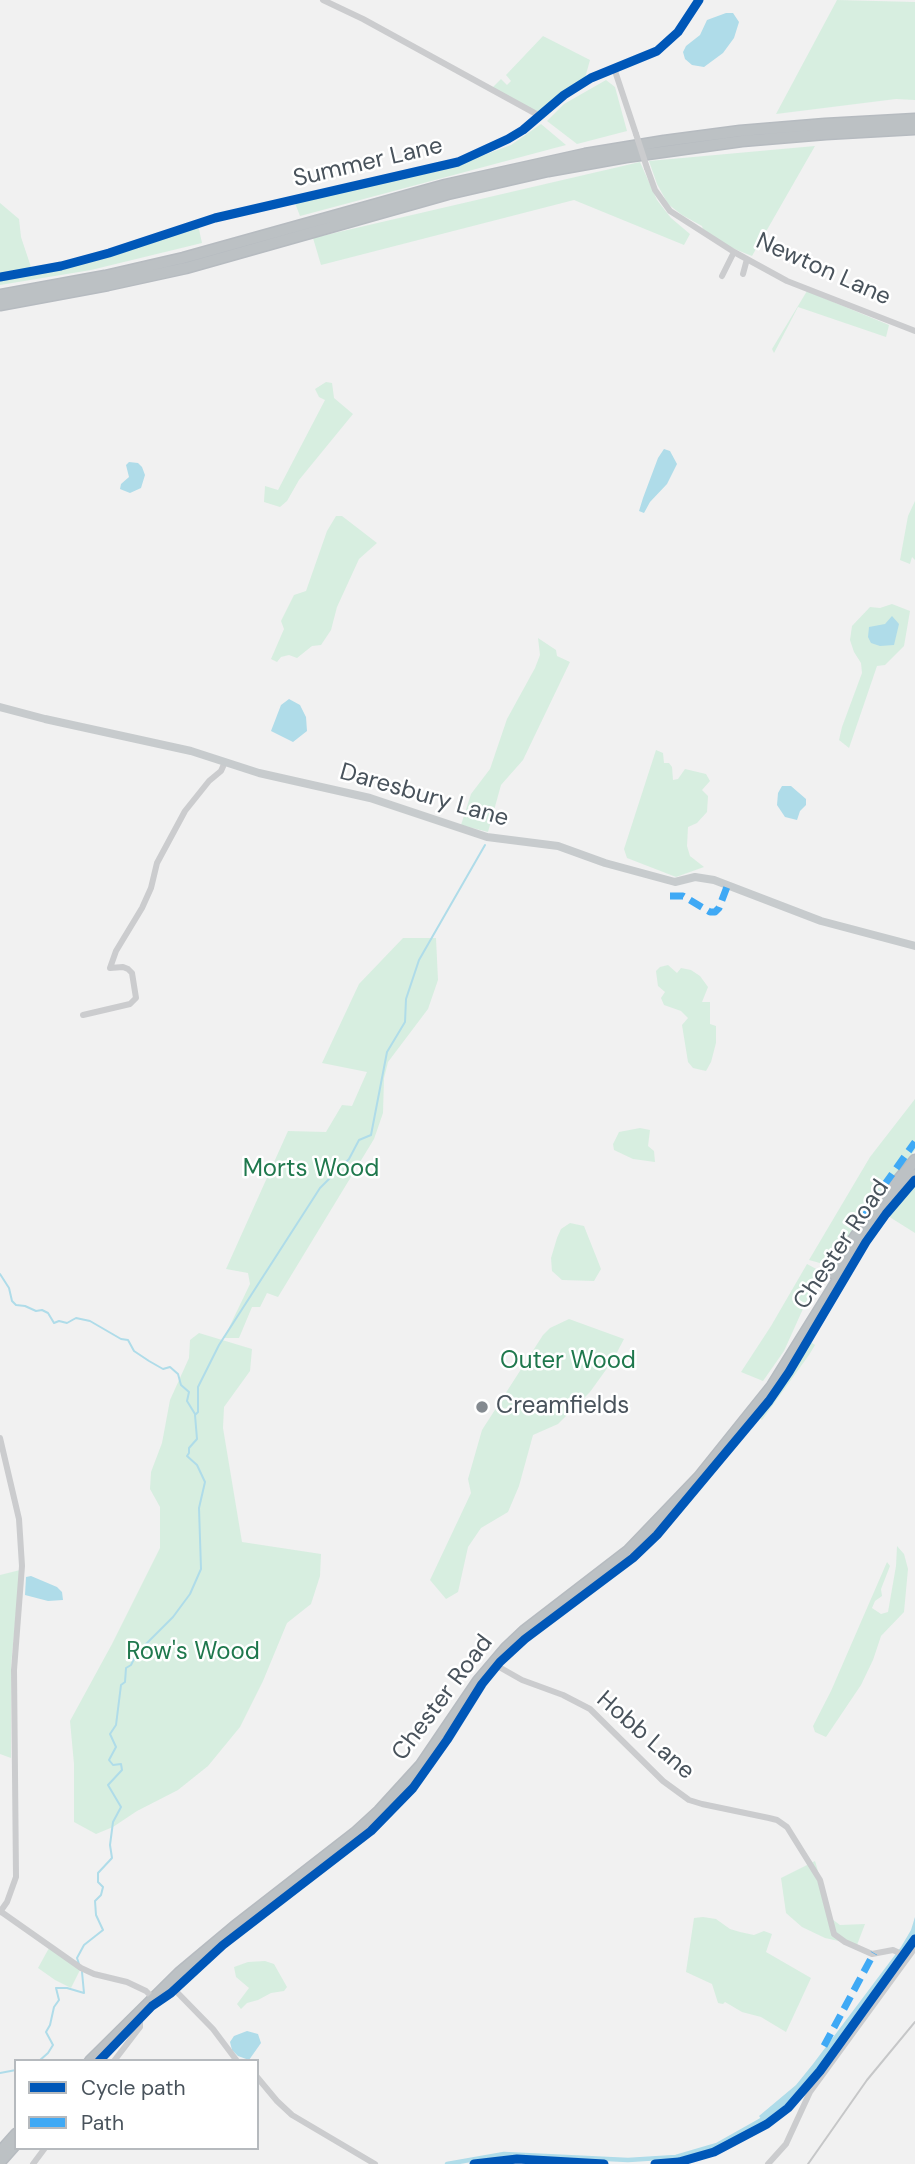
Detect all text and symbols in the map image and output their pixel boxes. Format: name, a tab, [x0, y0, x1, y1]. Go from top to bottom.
street label: Summer Lane	[290, 132, 446, 194]
street label: Newton Lane	[751, 227, 895, 313]
street label: Daresbury Lane	[336, 758, 512, 834]
park label: Morts Wood	[243, 1156, 379, 1184]
street label: Chester Road	[788, 1175, 896, 1315]
park label: Outer Wood	[500, 1348, 636, 1376]
place label: Creamfields	[496, 1393, 629, 1421]
marker: Creamfields	[474, 1399, 490, 1415]
street label: Chester Road	[386, 1629, 500, 1767]
park label: Row's Wood	[126, 1639, 260, 1667]
street label: Hobb Lane	[590, 1686, 700, 1786]
legend	[14, 2059, 259, 2150]
text: Cycle path	[81, 2074, 186, 2102]
text: Path	[81, 2109, 124, 2137]

